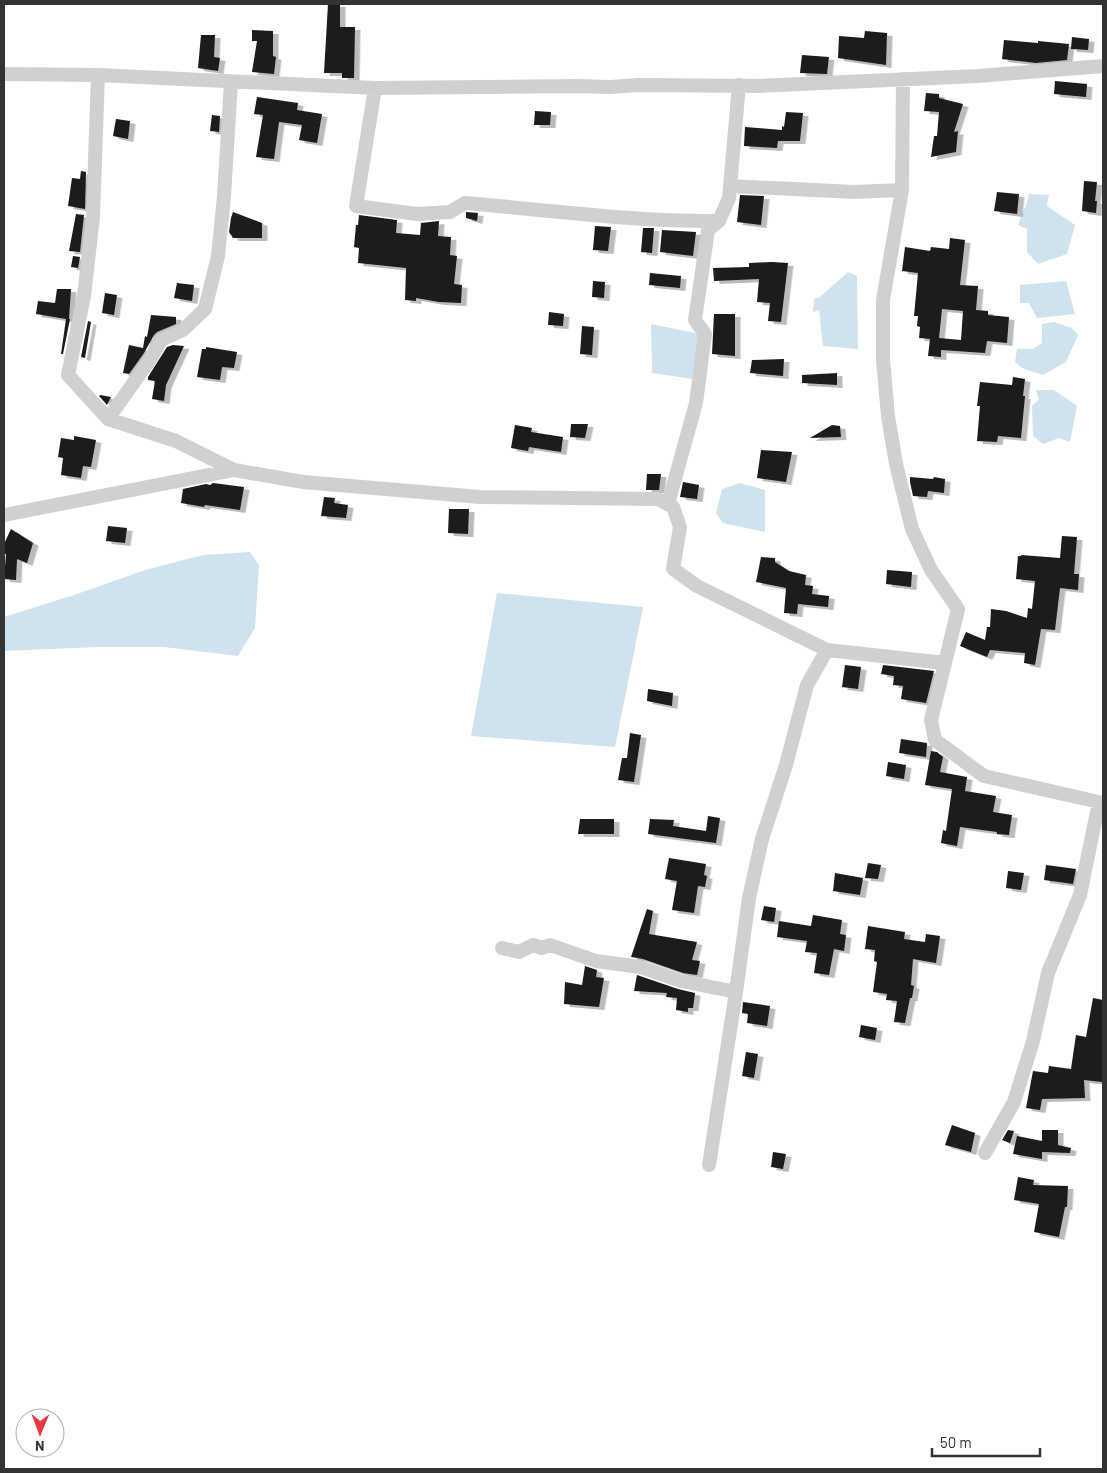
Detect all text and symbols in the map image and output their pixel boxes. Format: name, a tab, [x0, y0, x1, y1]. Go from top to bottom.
north arrow	[15, 1408, 65, 1458]
scale bar	[932, 1426, 1040, 1458]
text: 50 m	[940, 1433, 972, 1451]
text: N	[35, 1438, 45, 1455]

